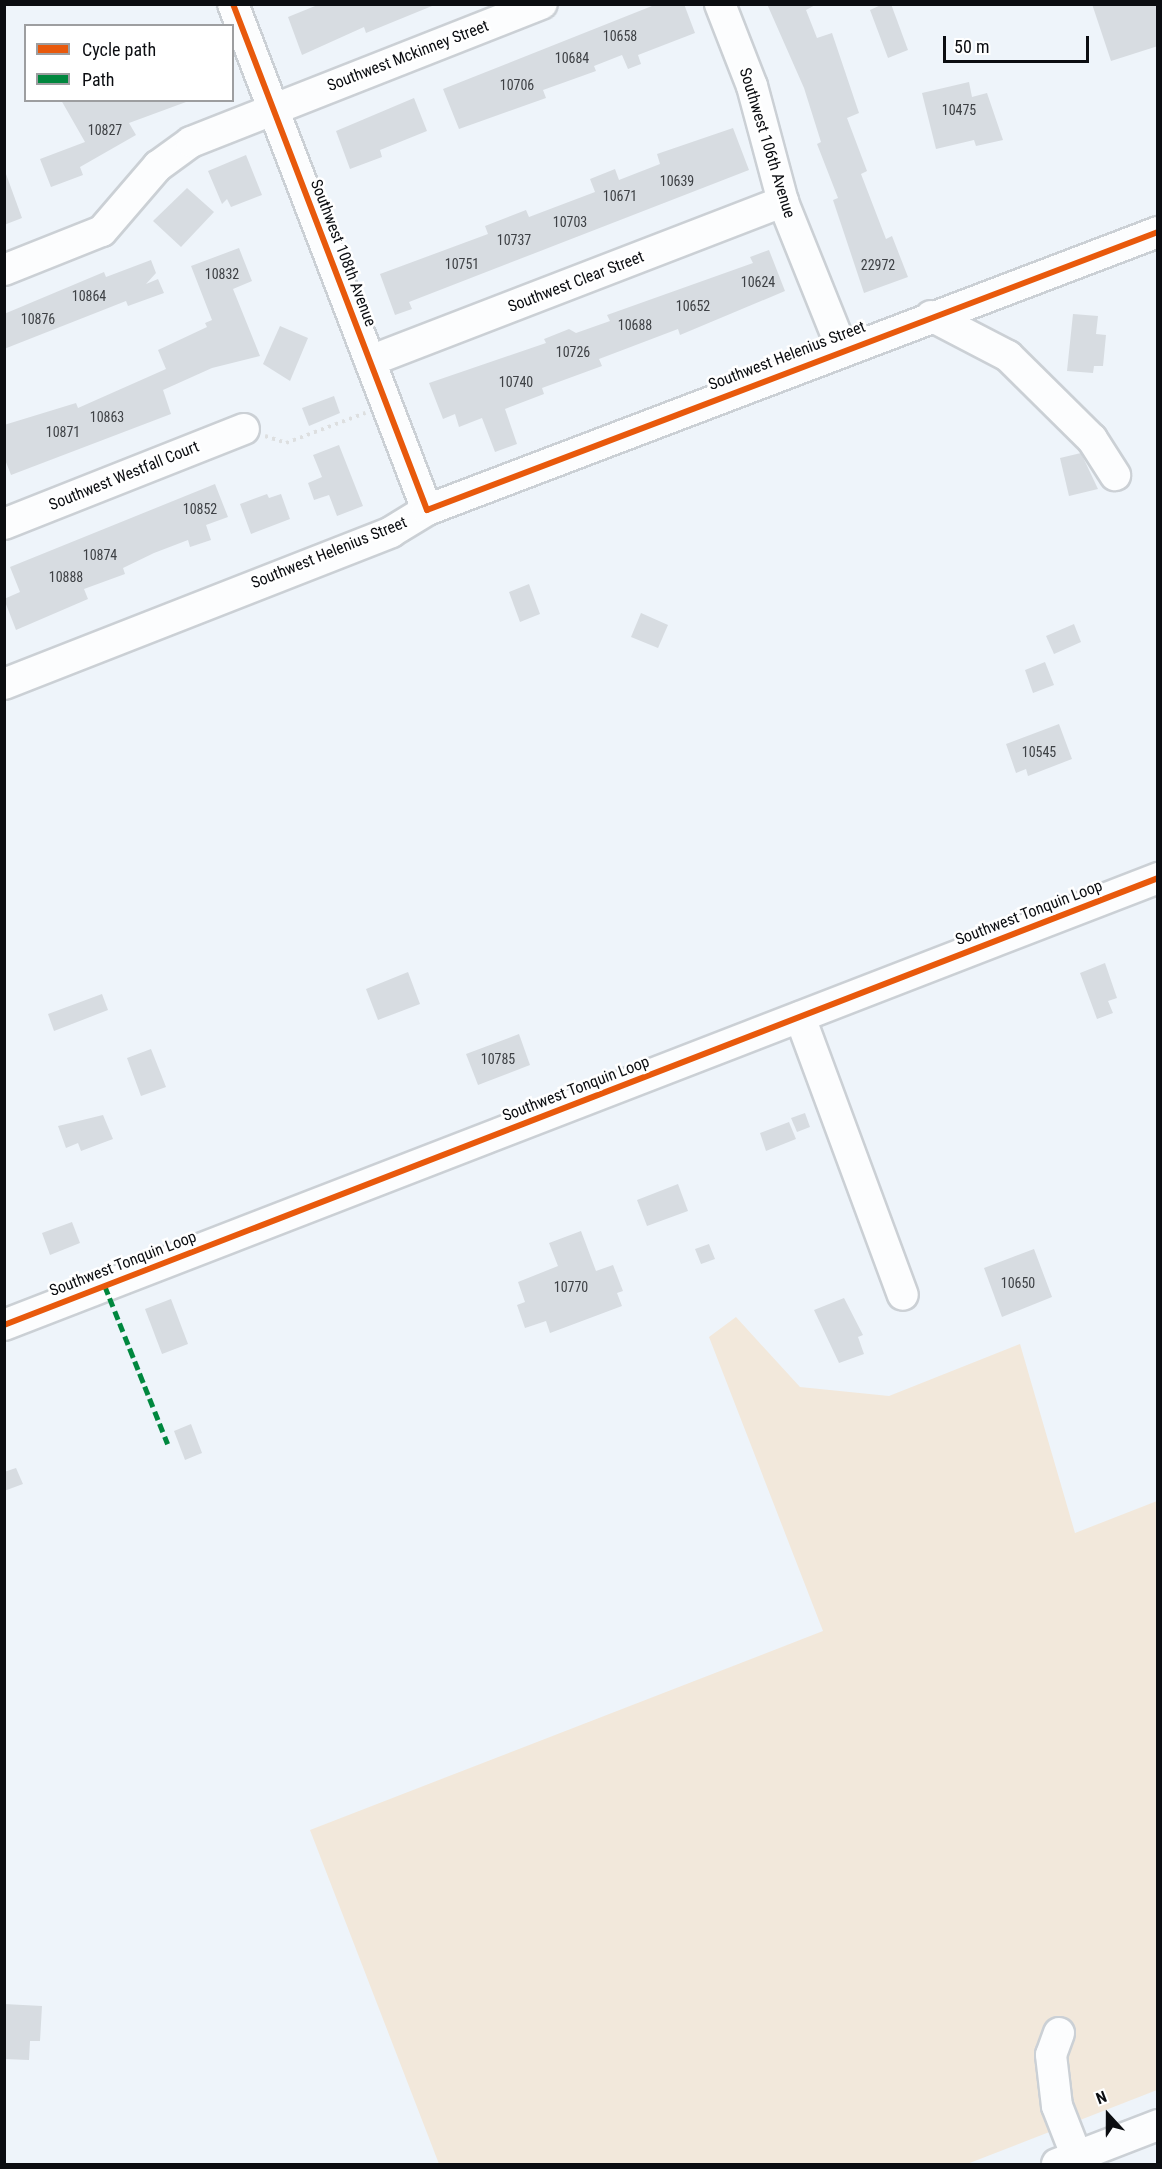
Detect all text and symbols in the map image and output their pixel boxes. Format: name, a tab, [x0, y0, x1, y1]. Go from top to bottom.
street label: Southwest Mckinney Street	[325, 16, 491, 96]
legend	[24, 24, 234, 102]
scale bar	[946, 24, 1092, 62]
house number: 10658	[603, 28, 637, 44]
text: 50 m	[954, 36, 989, 57]
text: Cycle path	[82, 39, 156, 60]
house number: 10684	[555, 50, 589, 66]
street label: Southwest 106th Avenue	[735, 66, 799, 220]
text: Path	[82, 69, 115, 90]
house number: 10706	[500, 77, 534, 93]
house number: 10475	[942, 102, 976, 118]
house number: 10827	[88, 122, 122, 138]
house number: 10639	[660, 173, 694, 189]
street label: Southwest 108th Avenue	[306, 177, 380, 329]
house number: 10671	[603, 188, 637, 204]
house number: 10703	[553, 214, 587, 230]
house number: 10737	[497, 232, 531, 248]
street label: Southwest Clear Street	[505, 247, 647, 317]
house number: 10751	[445, 256, 479, 272]
house number: 22972	[861, 257, 895, 273]
house number: 10832	[205, 266, 239, 282]
house number: 10624	[741, 274, 775, 290]
house number: 10864	[72, 288, 106, 304]
house number: 10652	[676, 298, 710, 314]
house number: 10876	[21, 311, 55, 327]
house number: 10688	[618, 317, 652, 333]
street label: Southwest Helenius Street	[706, 317, 868, 395]
house number: 10726	[556, 344, 590, 360]
house number: 10740	[499, 374, 533, 390]
house number: 10863	[90, 409, 124, 425]
house number: 10871	[46, 424, 80, 440]
street label: Southwest Westfall Court	[46, 437, 202, 515]
house number: 10852	[183, 501, 217, 517]
street label: Southwest Helenius Street	[248, 513, 410, 593]
house number: 10874	[83, 547, 117, 563]
house number: 10888	[49, 569, 83, 585]
house number: 10545	[1022, 744, 1056, 760]
street label: Southwest Tonquin Loop	[953, 876, 1105, 950]
house number: 10785	[481, 1051, 515, 1067]
street label: Southwest Tonquin Loop	[500, 1052, 652, 1126]
street label: Southwest Tonquin Loop	[47, 1227, 199, 1301]
house number: 10650	[1001, 1275, 1035, 1291]
house number: 10770	[554, 1279, 588, 1295]
north arrow	[1078, 2085, 1138, 2145]
text: N	[1093, 2087, 1109, 2108]

